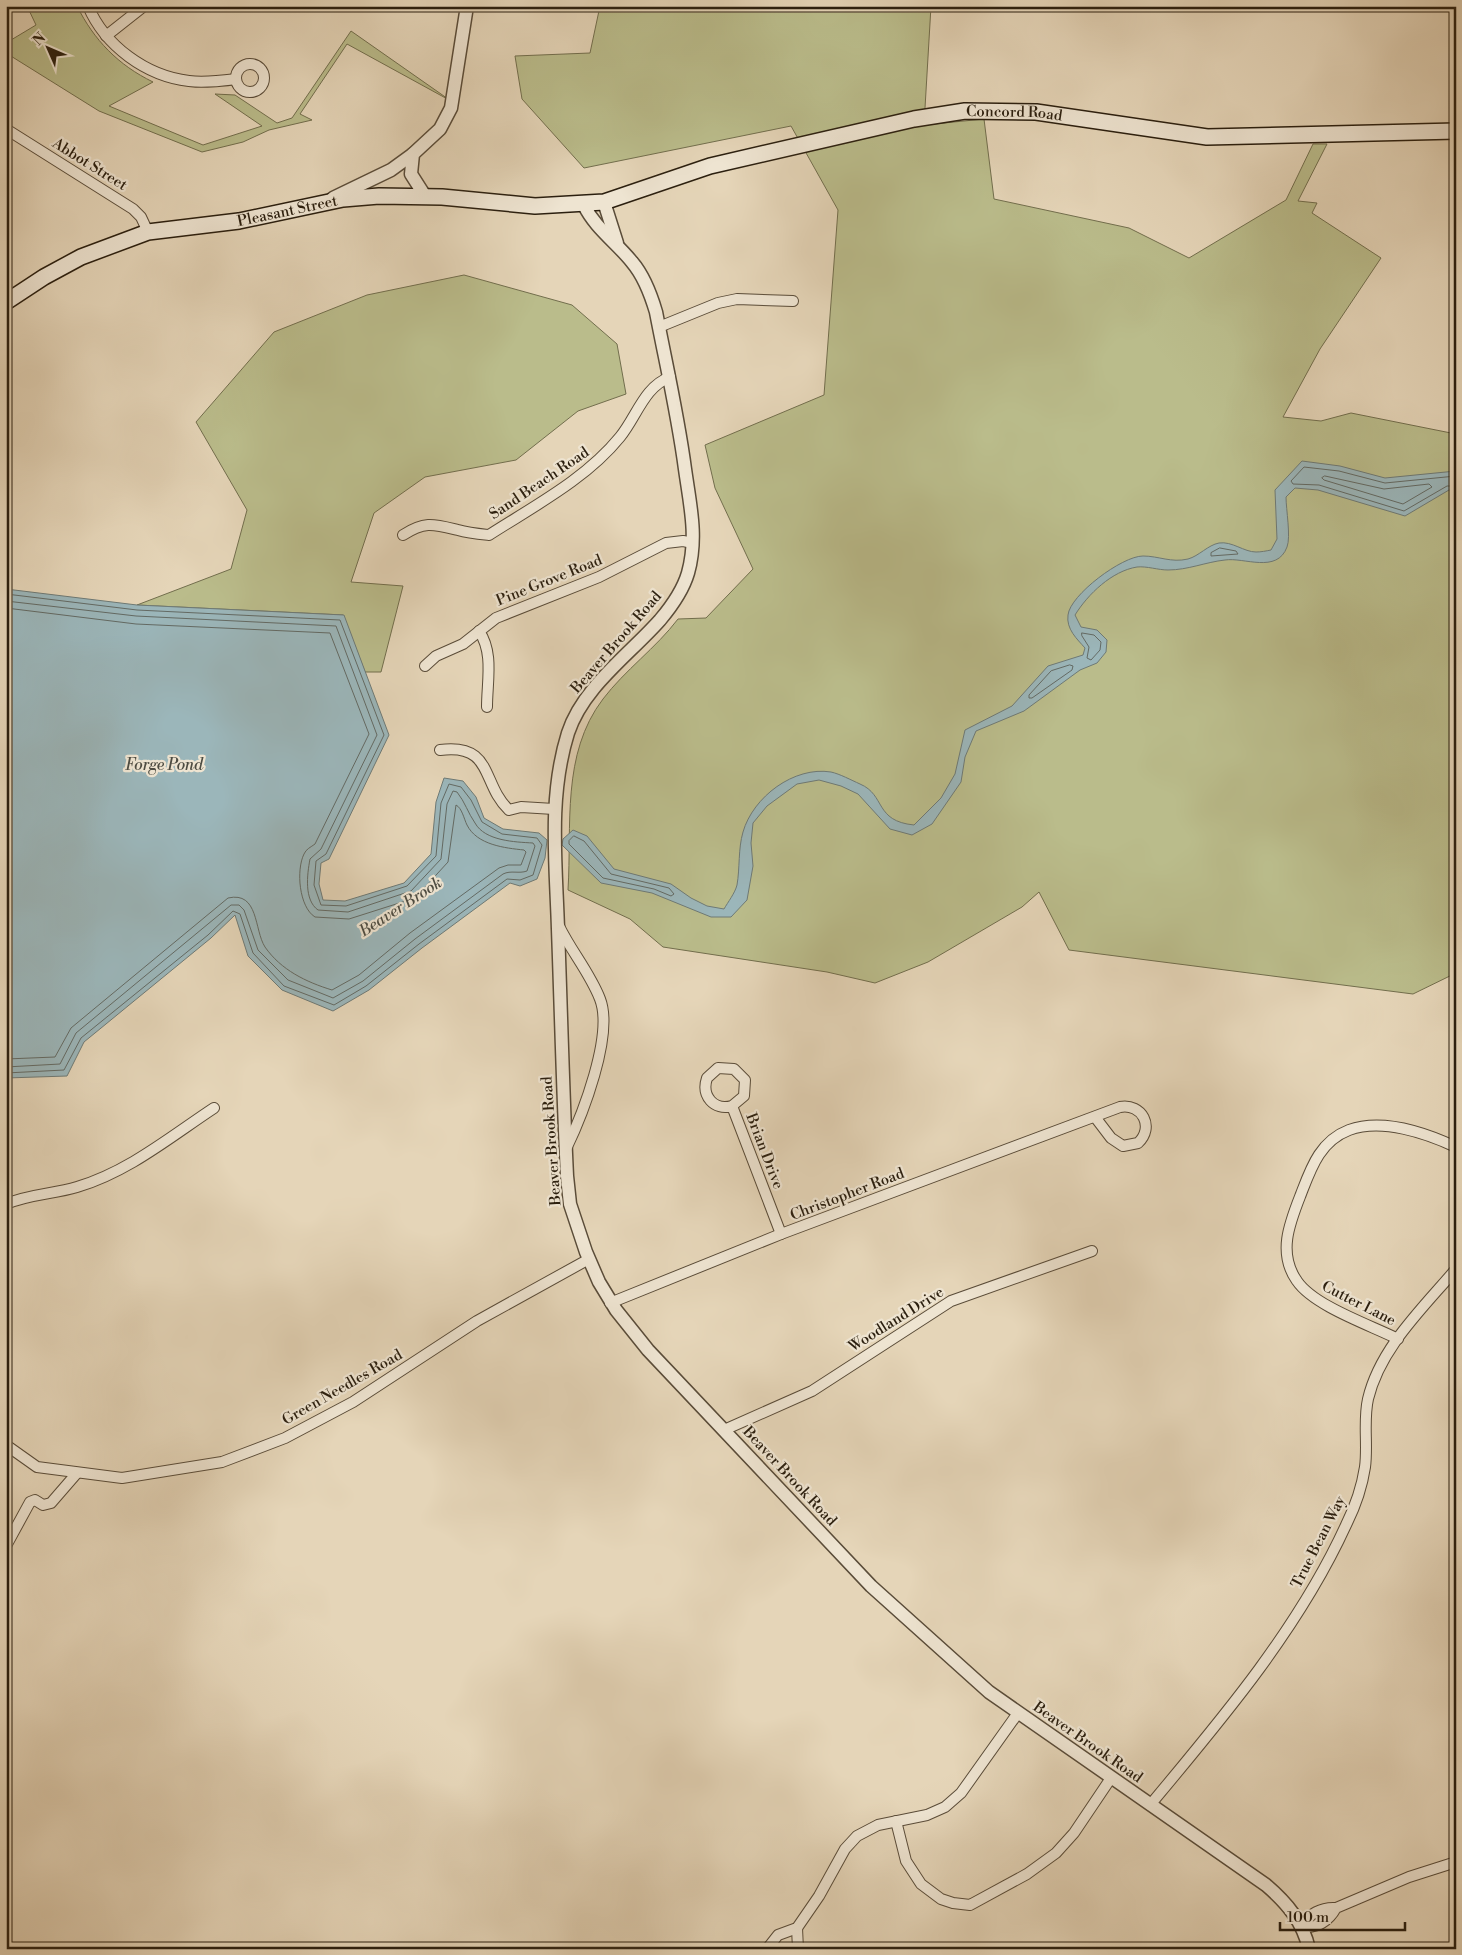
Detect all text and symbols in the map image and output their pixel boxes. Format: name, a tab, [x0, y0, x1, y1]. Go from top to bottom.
north arrow	[22, 22, 72, 72]
text: N	[29, 29, 50, 50]
street label: Concord Road	[966, 102, 1064, 126]
street label: Abbot Street	[48, 133, 131, 195]
street label: Pleasant Street	[235, 191, 340, 231]
street label: Sand Beach Road	[486, 443, 593, 524]
street label: Pine Grove Road	[493, 550, 606, 610]
street label: Beaver Brook Road	[566, 587, 666, 698]
water label: Forge Pond	[125, 755, 204, 775]
water label: Beaver Brook	[354, 873, 446, 942]
street label: Beaver Brook Road	[537, 1075, 566, 1207]
street label: Brian Drive	[741, 1109, 788, 1192]
street label: Christopher Road	[787, 1164, 907, 1225]
street label: Cutter Lane	[1319, 1277, 1399, 1330]
street label: Woodland Drive	[844, 1283, 947, 1357]
street label: Green Needles Road	[279, 1345, 406, 1430]
street label: Beaver Brook Road	[738, 1422, 841, 1530]
street label: True Bean Way	[1287, 1492, 1350, 1592]
street label: Beaver Brook Road	[1028, 1697, 1147, 1788]
scale bar	[1280, 1900, 1404, 1932]
text: 100 m	[1287, 1908, 1329, 1927]

